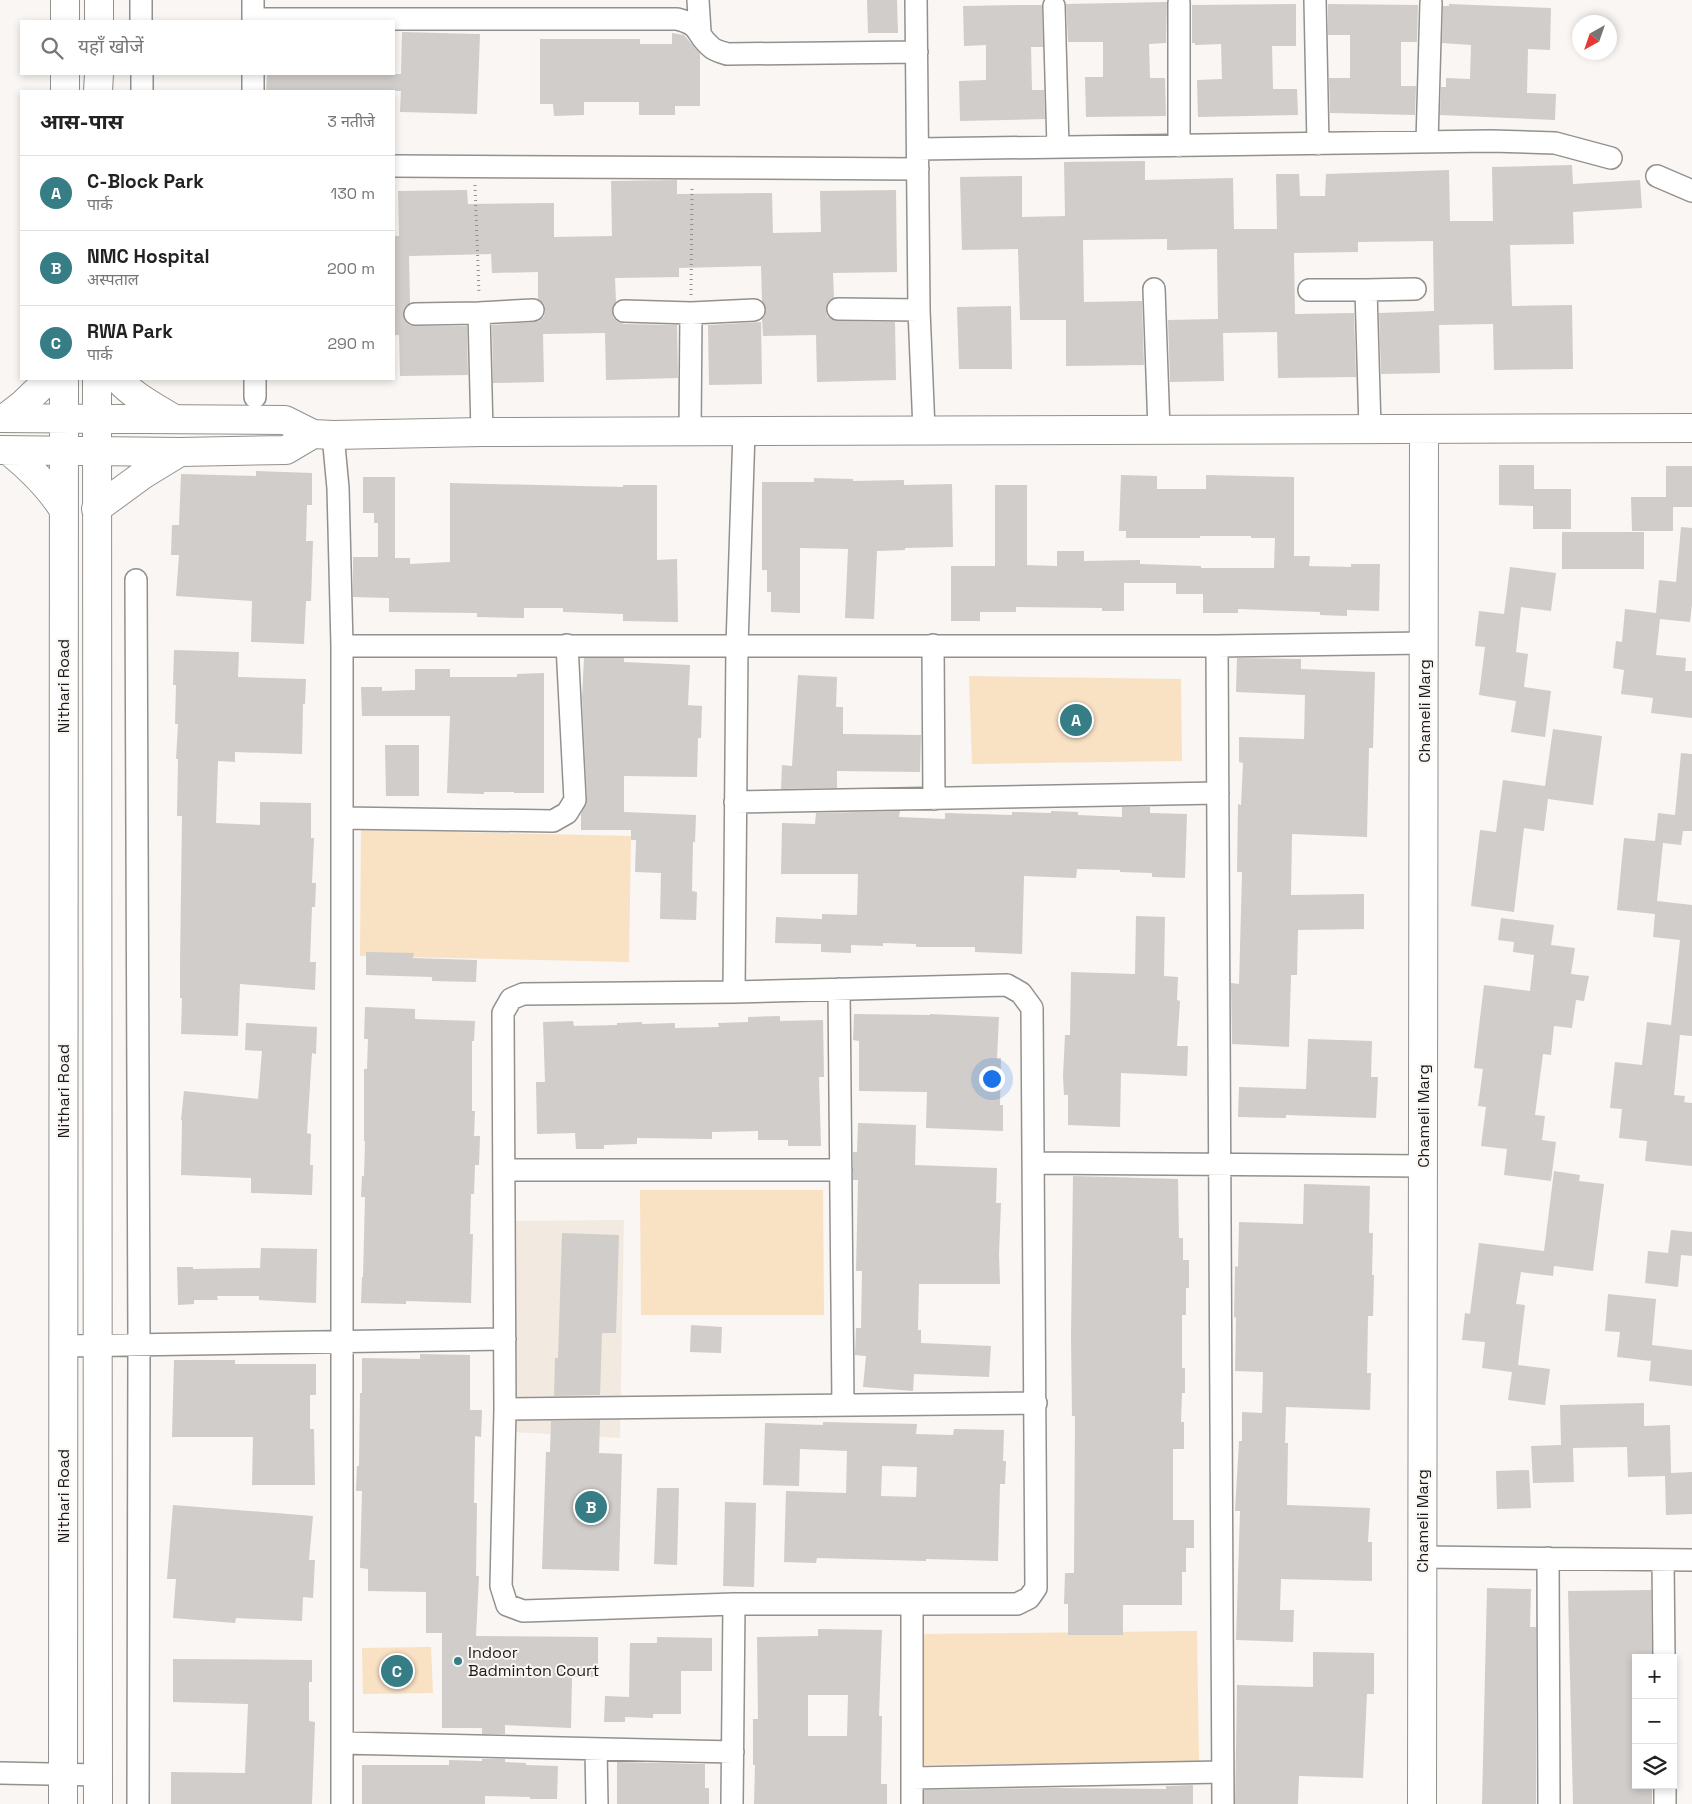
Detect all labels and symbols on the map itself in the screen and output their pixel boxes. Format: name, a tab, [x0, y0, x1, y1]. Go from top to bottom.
north arrow	[1572, 15, 1617, 60]
street label: Nithari Road	[53, 639, 74, 733]
street label: Chameli Marg	[1414, 659, 1435, 763]
pin: A	[1060, 701, 1092, 739]
street label: Nithari Road	[53, 1044, 74, 1138]
street label: Chameli Marg	[1413, 1064, 1434, 1168]
your location	[979, 1066, 1005, 1092]
street label: Nithari Road	[53, 1449, 74, 1543]
street label: Chameli Marg	[1412, 1469, 1433, 1573]
pin: B	[575, 1488, 607, 1526]
place label: Indoor Badminton Court	[468, 1642, 599, 1681]
pin: C	[381, 1652, 413, 1690]
marker: Indoor Badminton Court	[452, 1655, 464, 1667]

